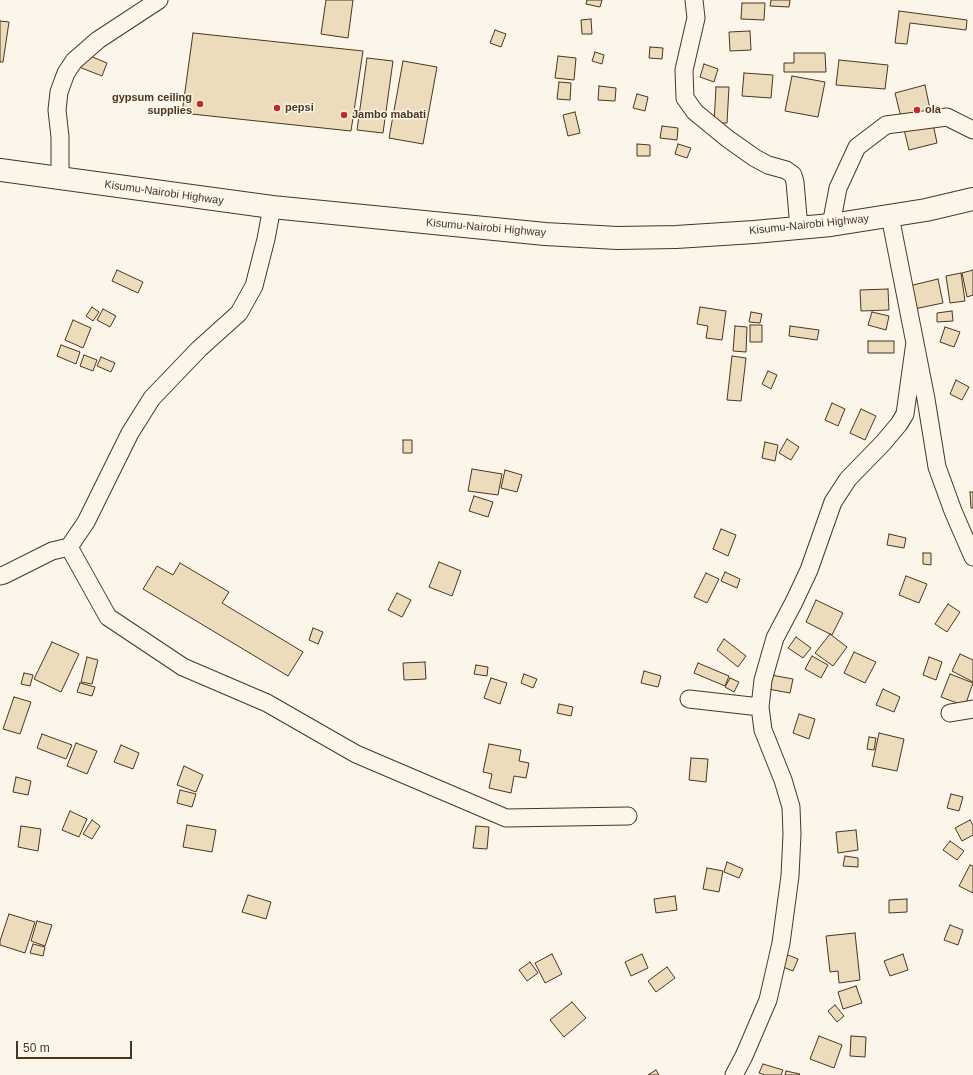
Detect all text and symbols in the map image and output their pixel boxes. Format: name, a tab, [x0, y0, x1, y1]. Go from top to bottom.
place label: gypsum ceiling supplies	[112, 91, 192, 117]
marker: gypsum ceiling supplies	[195, 99, 205, 109]
place label: pepsi	[285, 101, 314, 115]
marker: pepsi	[272, 103, 282, 113]
place label: ola	[925, 103, 941, 117]
marker: ola	[912, 105, 922, 115]
place label: Jambo mabati	[352, 108, 426, 122]
marker: Jambo mabati	[339, 110, 349, 120]
street label: Kisumu-Nairobi Highway	[103, 178, 225, 208]
street label: Kisumu-Nairobi Highway	[748, 212, 870, 238]
street label: Kisumu-Nairobi Highway	[425, 216, 547, 240]
scale bar	[18, 1033, 134, 1059]
text: 50 m	[23, 1041, 50, 1055]

